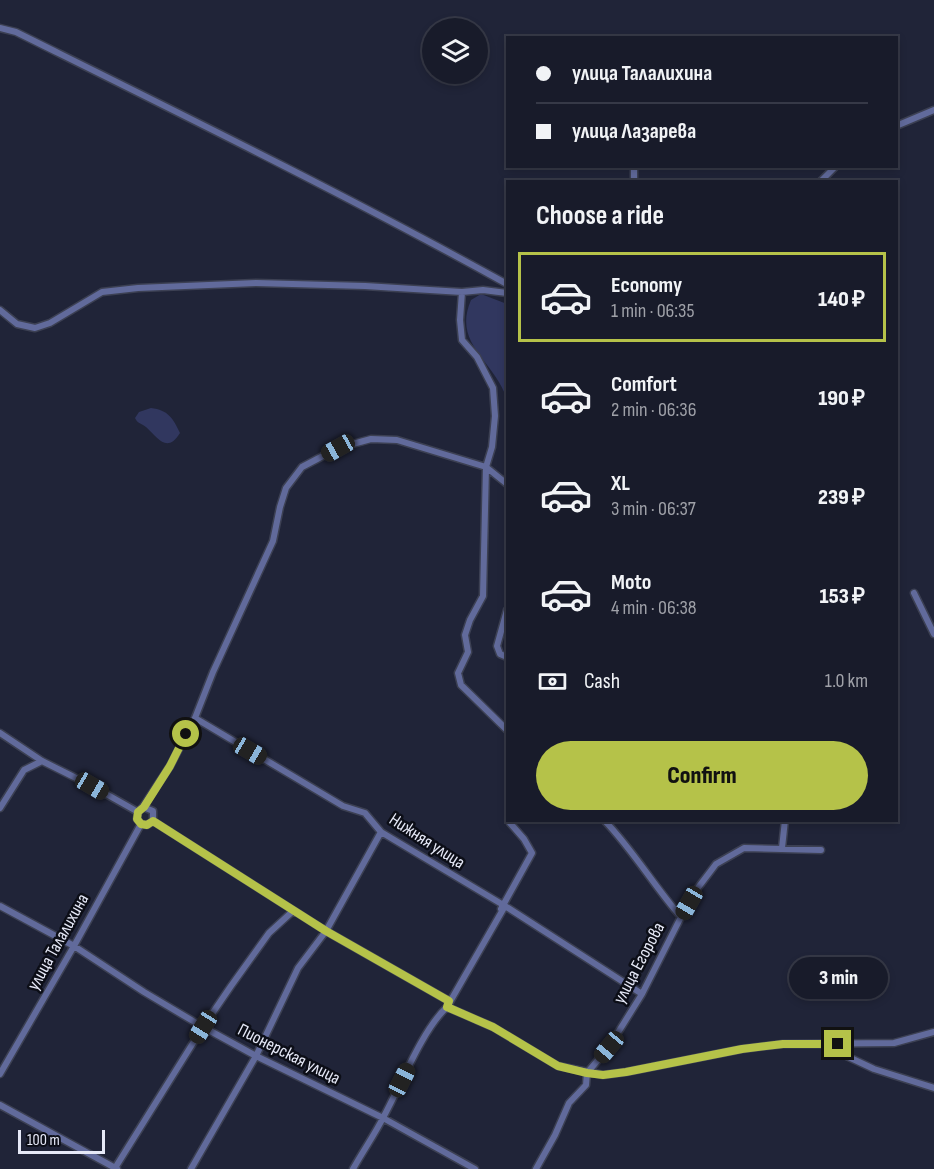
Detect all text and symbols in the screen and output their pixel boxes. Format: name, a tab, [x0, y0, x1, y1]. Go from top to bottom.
map controls	[422, 18, 488, 84]
button: layers	[422, 18, 488, 84]
text: улица Талалихина	[572, 60, 712, 87]
text: улица Лазарева	[572, 118, 696, 145]
text: Choose a ride	[536, 200, 664, 232]
icon: car	[539, 270, 593, 324]
text: Economy	[611, 272, 682, 299]
text: 140 ₽	[818, 286, 865, 313]
text: 1 min · 06:35	[611, 299, 695, 323]
icon: car	[539, 369, 593, 423]
text: Comfort	[611, 371, 677, 398]
text: 190 ₽	[818, 385, 865, 412]
text: 2 min · 06:36	[611, 398, 696, 422]
car	[318, 431, 358, 465]
icon: car	[539, 468, 593, 522]
text: XL	[611, 470, 630, 497]
text: 239 ₽	[818, 484, 865, 511]
text: 3 min · 06:37	[611, 497, 696, 521]
icon: car	[539, 567, 593, 621]
text: Moto	[611, 569, 651, 596]
text: 153 ₽	[820, 583, 865, 610]
text: 4 min · 06:38	[611, 596, 697, 620]
icon: cash	[536, 665, 569, 698]
text: Cash	[584, 668, 620, 695]
text: 1.0 km	[825, 669, 868, 693]
route start	[172, 720, 199, 747]
car	[230, 734, 270, 768]
button: Confirm	[536, 741, 868, 810]
car	[72, 769, 112, 803]
street label: Нижняя улица	[385, 809, 469, 873]
car	[672, 883, 706, 923]
street label: улица Талалихина	[23, 890, 93, 994]
street label: улица Егорова	[609, 919, 669, 1007]
callout: 3 min	[788, 957, 888, 999]
text: 3 min	[819, 966, 858, 990]
car	[186, 1007, 220, 1047]
street label: Пионерская улица	[234, 1019, 344, 1089]
car	[591, 1027, 627, 1067]
route end	[824, 1030, 851, 1057]
car	[386, 1060, 418, 1100]
scale bar	[18, 1127, 105, 1154]
text: 100 m	[27, 1131, 60, 1150]

